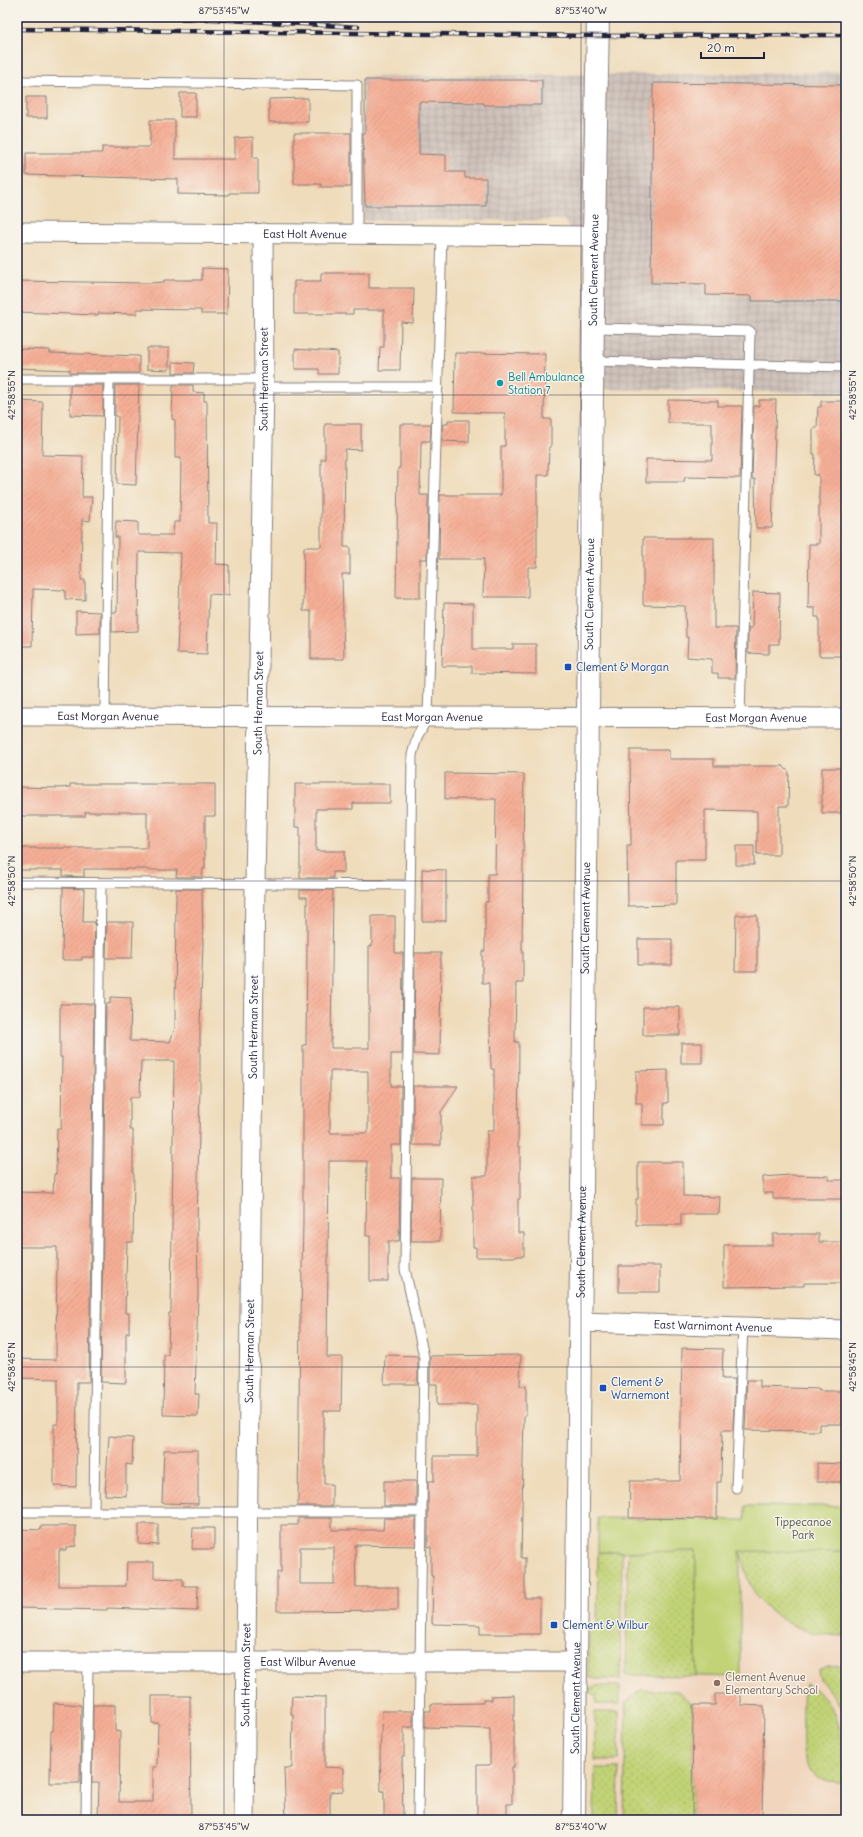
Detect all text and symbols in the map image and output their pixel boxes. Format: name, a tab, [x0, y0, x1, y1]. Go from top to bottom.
text: 87°53'45"W	[198, 4, 250, 17]
text: 87°53'40"W	[555, 4, 607, 17]
scale bar	[701, 34, 764, 60]
text: 20 m	[707, 40, 735, 55]
street label: South Clement Avenue	[586, 214, 601, 326]
street label: East Holt Avenue	[263, 227, 347, 241]
street label: South Herman Street	[256, 327, 271, 431]
text: 42°58'55"N	[5, 370, 18, 420]
place label: Bell Ambulance Station 7	[508, 370, 584, 397]
text: 42°58'55"N	[846, 370, 859, 420]
marker: Bell Ambulance Station 7	[495, 378, 505, 388]
street label: South Clement Avenue	[582, 538, 597, 650]
street label: South Herman Street	[250, 651, 266, 755]
place label: Clement & Morgan	[576, 660, 669, 674]
marker: Clement & Morgan	[563, 662, 573, 672]
street label: East Morgan Avenue	[57, 709, 159, 723]
street label: East Morgan Avenue	[381, 710, 483, 724]
street label: East Morgan Avenue	[705, 711, 807, 725]
text: 42°58'50"N	[5, 856, 18, 906]
text: 42°58'50"N	[846, 856, 859, 906]
street label: South Clement Avenue	[578, 862, 593, 974]
street label: South Herman Street	[246, 975, 261, 1079]
street label: South Clement Avenue	[574, 1186, 589, 1298]
street label: South Herman Street	[242, 1299, 257, 1403]
street label: East Warnimont Avenue	[653, 1317, 772, 1335]
text: 42°58'45"N	[5, 1342, 18, 1392]
text: 42°58'45"N	[846, 1342, 859, 1392]
place label: Clement & Warnemont	[611, 1375, 670, 1402]
marker: Clement & Warnemont	[598, 1383, 608, 1393]
park label: Tippecanoe Park	[775, 1515, 832, 1542]
place label: Clement & Wilbur	[562, 1618, 649, 1632]
marker: Clement & Wilbur	[549, 1620, 559, 1630]
street label: South Herman Street	[238, 1623, 253, 1727]
street label: South Clement Avenue	[568, 1642, 583, 1754]
street label: East Wilbur Avenue	[260, 1655, 356, 1669]
place label: Clement Avenue Elementary School	[725, 1670, 818, 1697]
marker: Clement Avenue Elementary School	[712, 1678, 722, 1688]
text: 87°53'45"W	[198, 1820, 250, 1833]
text: 87°53'40"W	[555, 1820, 607, 1833]

